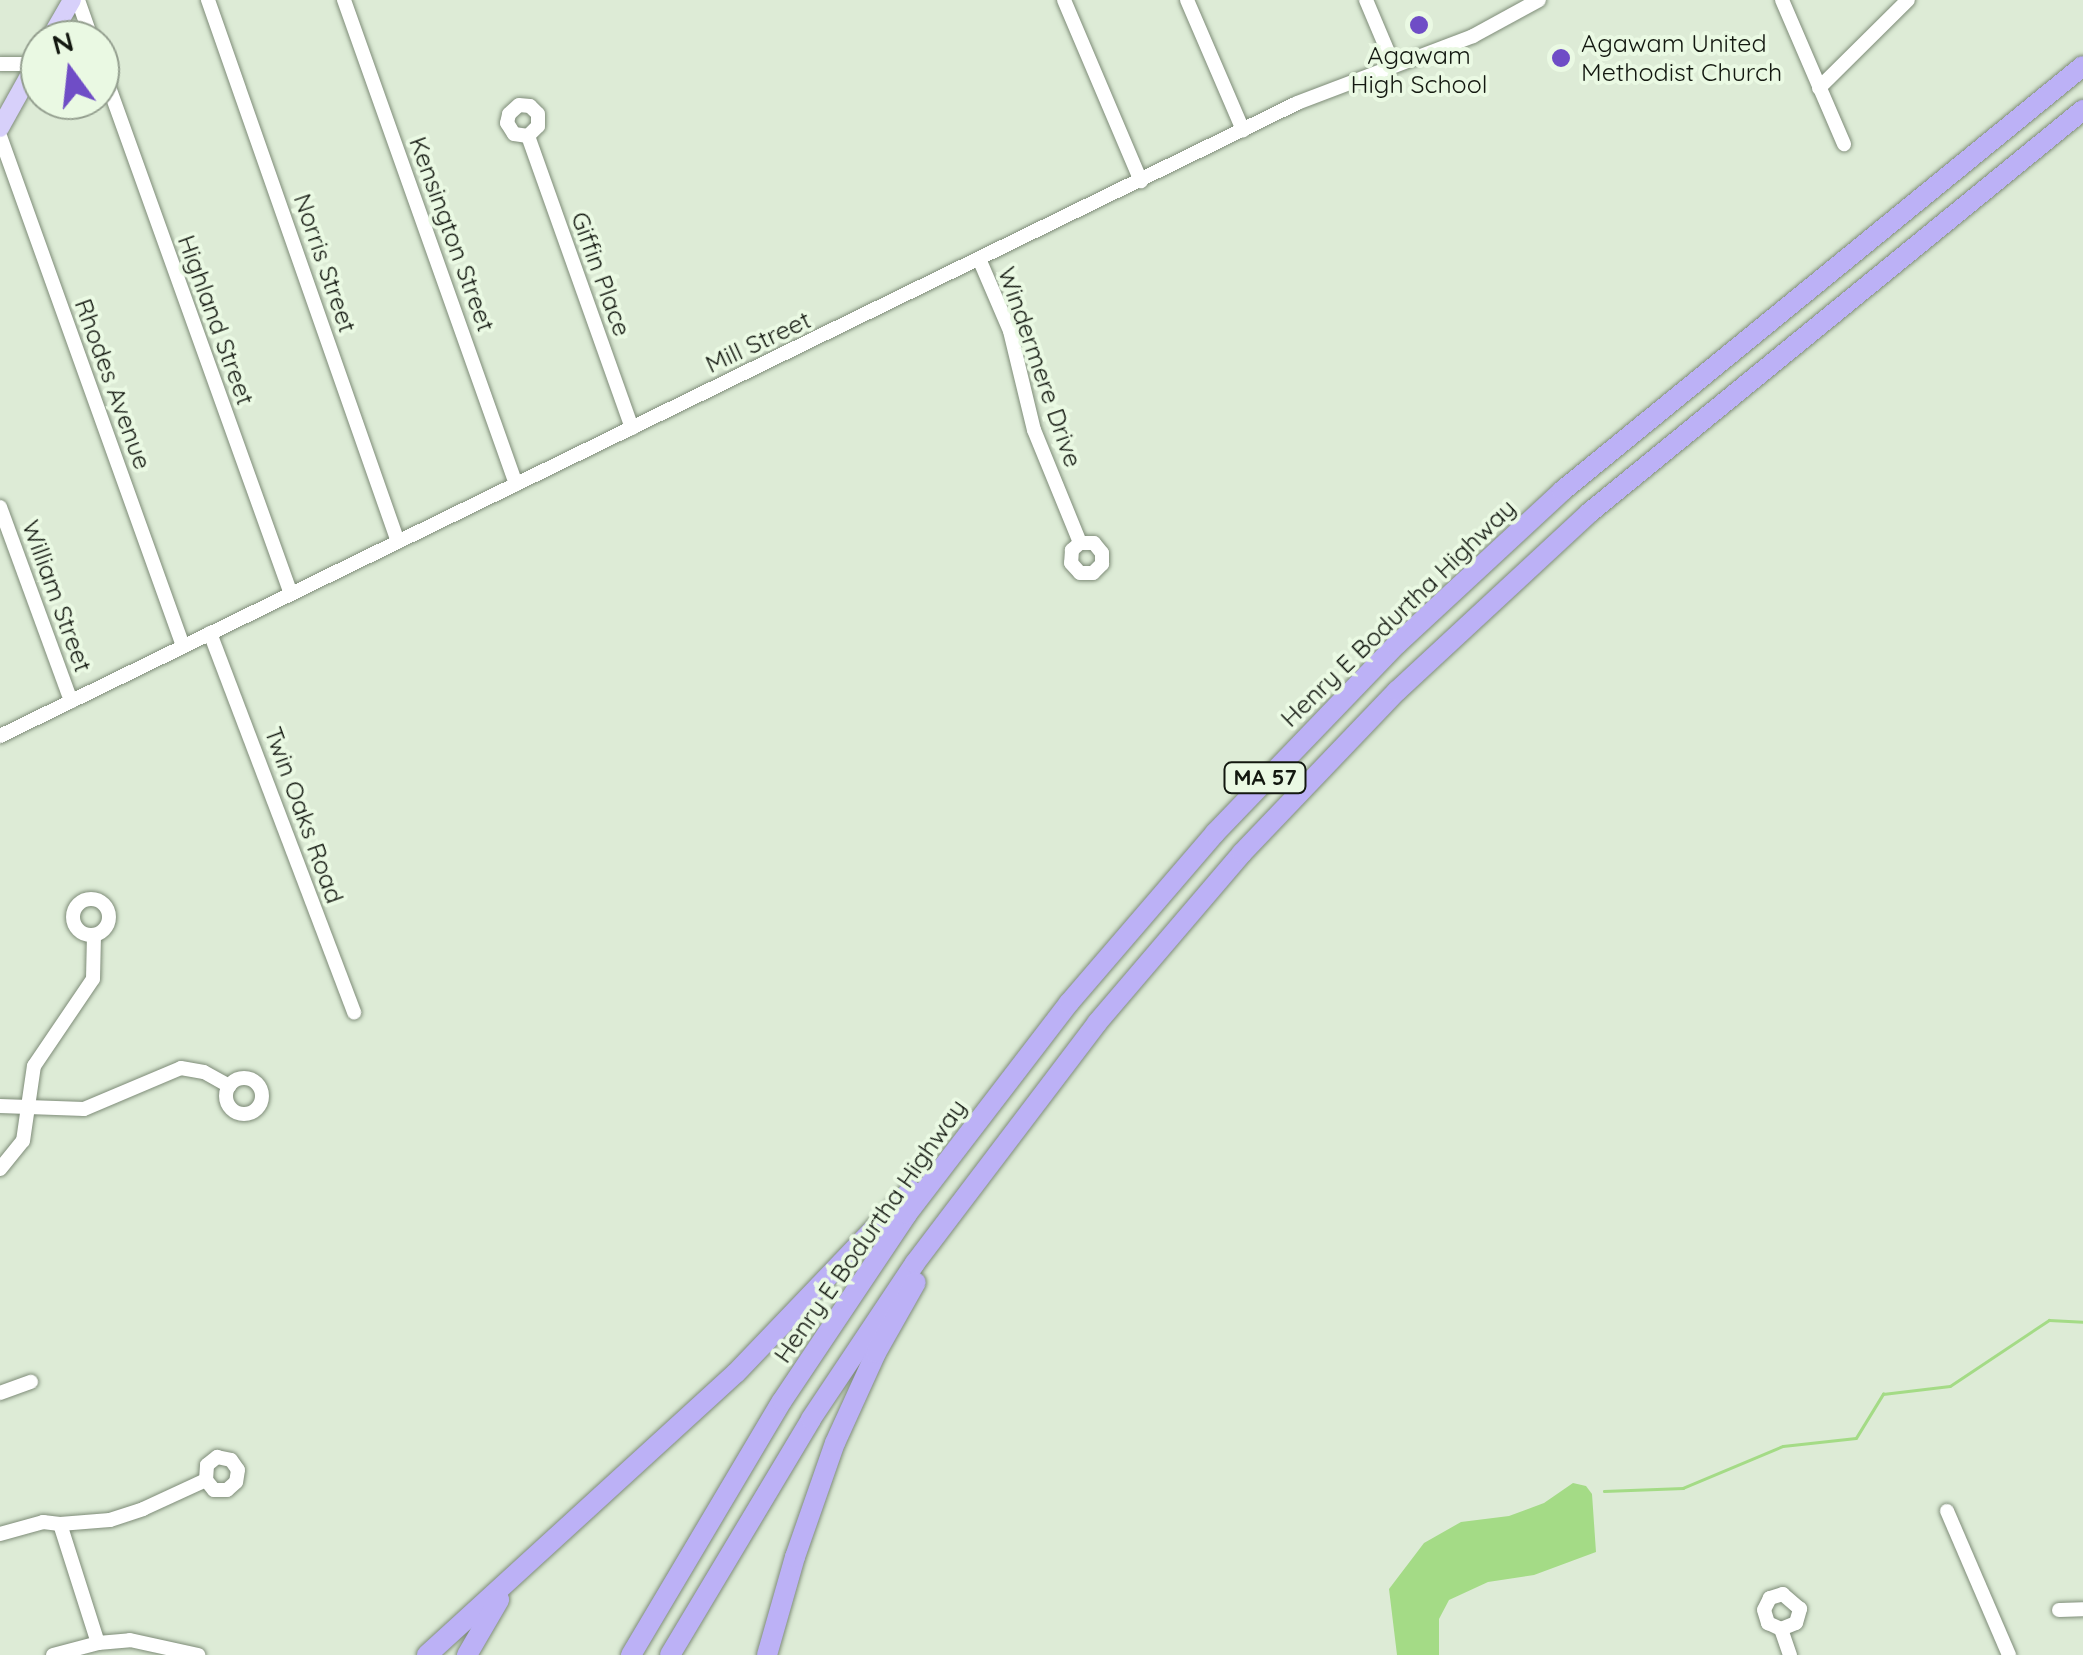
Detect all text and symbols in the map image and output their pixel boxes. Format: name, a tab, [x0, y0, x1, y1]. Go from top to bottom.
marker: Agawam High School	[1408, 14, 1430, 36]
north arrow	[20, 20, 120, 120]
text: N	[48, 23, 77, 62]
place label: Agawam United Methodist Church	[1581, 29, 1782, 88]
place label: Agawam High School	[1350, 41, 1488, 100]
marker: Agawam United Methodist Church	[1550, 47, 1572, 69]
street label: Kensington Street	[403, 133, 501, 335]
street label: Norris Street	[287, 190, 363, 336]
street label: Giffin Place	[565, 208, 637, 340]
street label: Highland Street	[171, 231, 261, 409]
street label: Windermere Drive	[992, 263, 1088, 471]
street label: Rhodes Avenue	[68, 295, 158, 473]
street label: Mill Street	[701, 305, 815, 379]
street label: Henry E Bodurtha Highway	[1274, 493, 1522, 733]
street label: William Street	[16, 516, 98, 676]
street label: Twin Oaks Road	[258, 723, 350, 907]
road number: MA 57	[1222, 761, 1308, 795]
street label: Henry E Bodurtha Highway	[767, 1093, 973, 1369]

